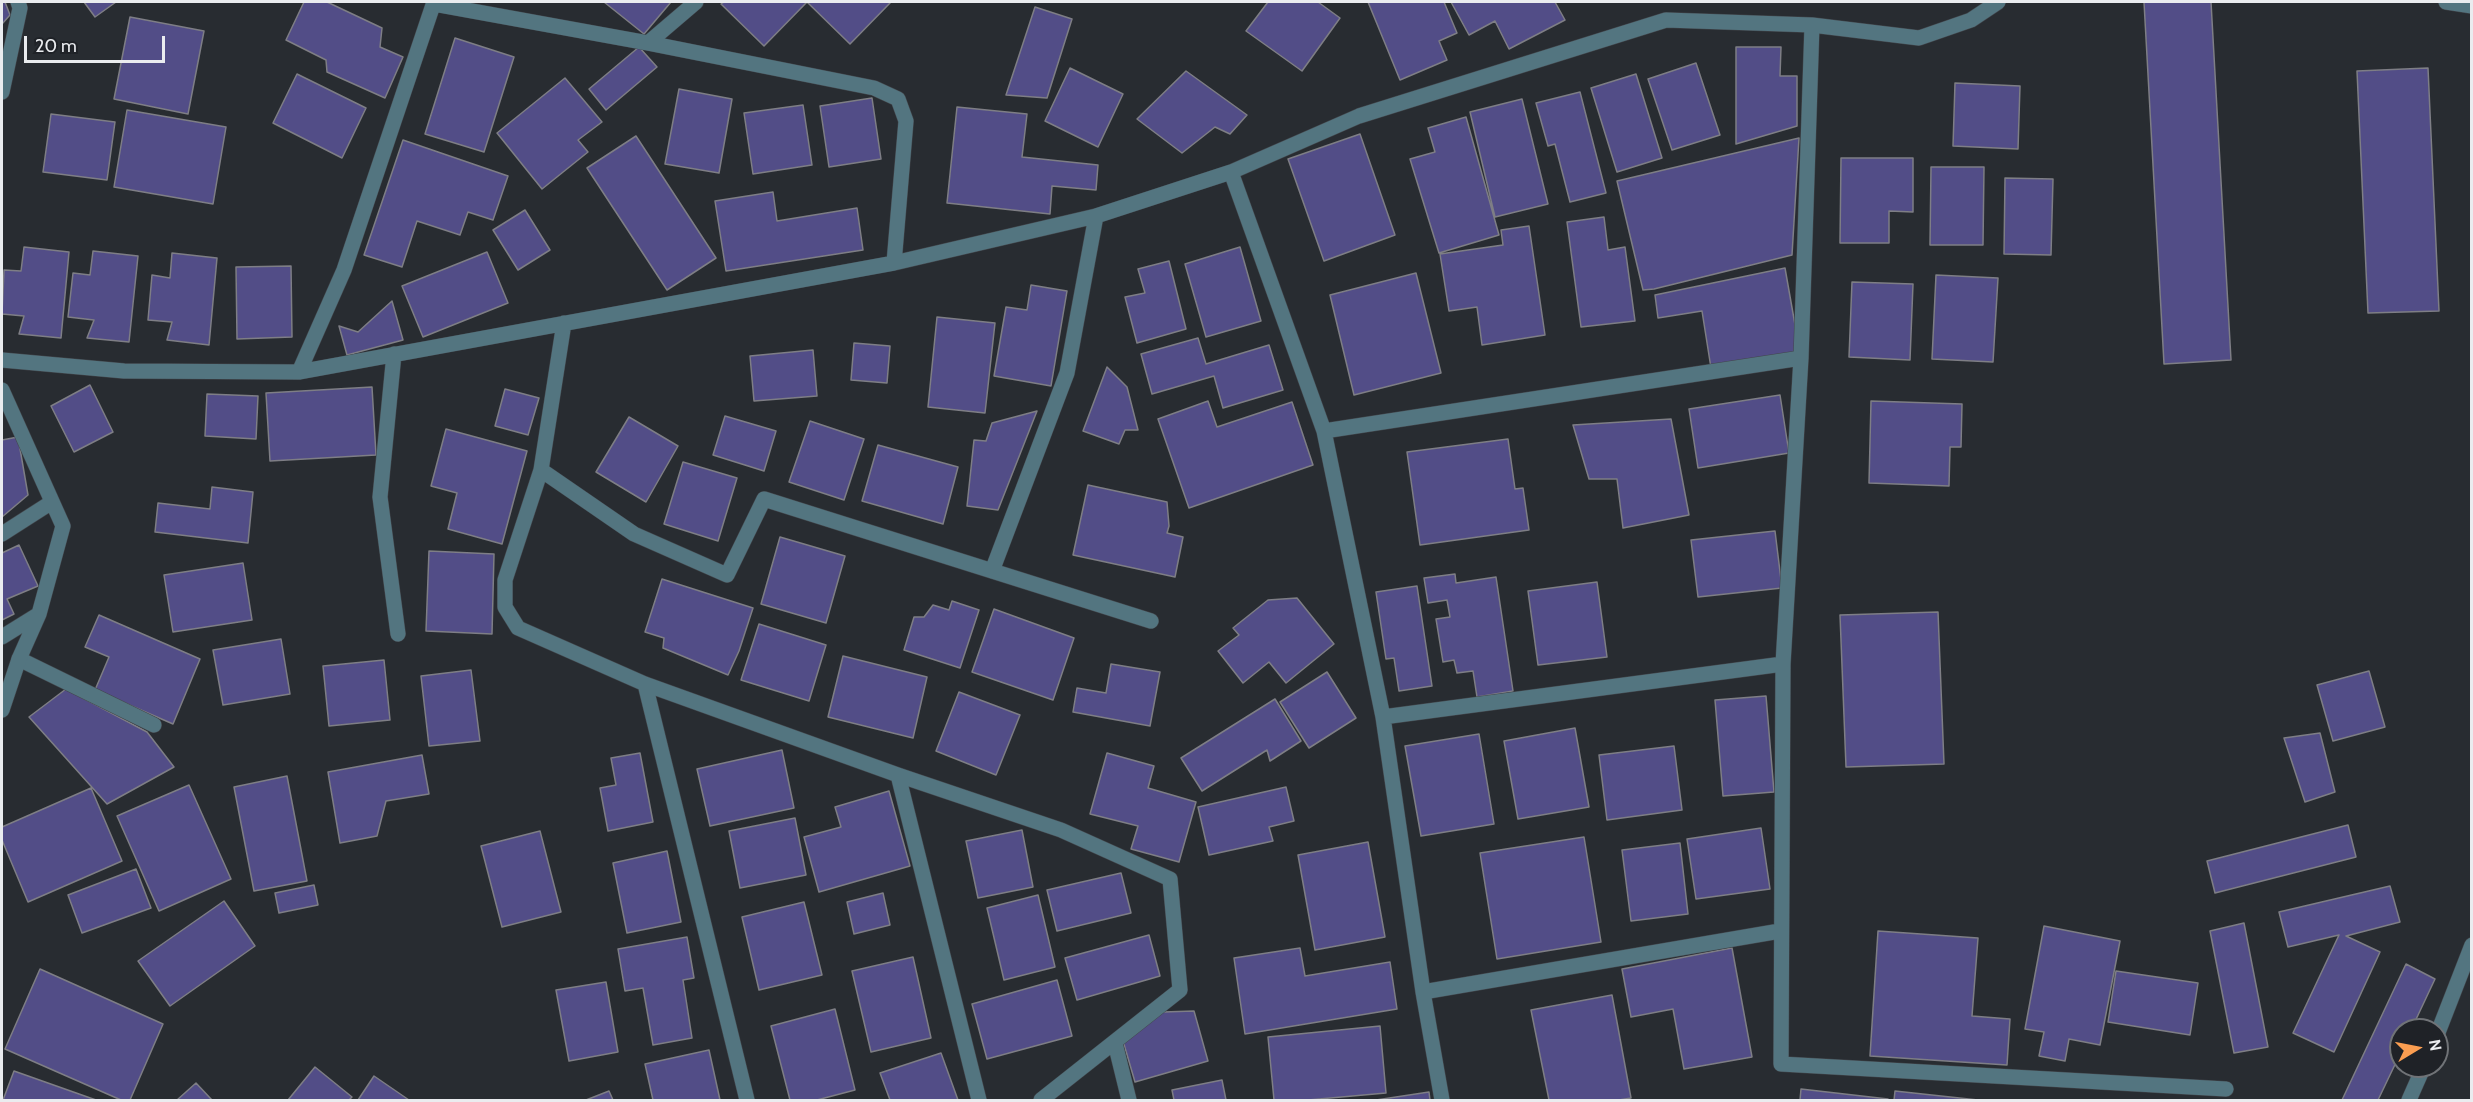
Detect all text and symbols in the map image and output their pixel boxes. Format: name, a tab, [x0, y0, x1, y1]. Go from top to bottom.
scale bar	[27, 24, 168, 62]
text: 20 m	[35, 35, 77, 57]
north arrow	[2389, 1018, 2449, 1078]
text: N	[2425, 1038, 2446, 1052]

